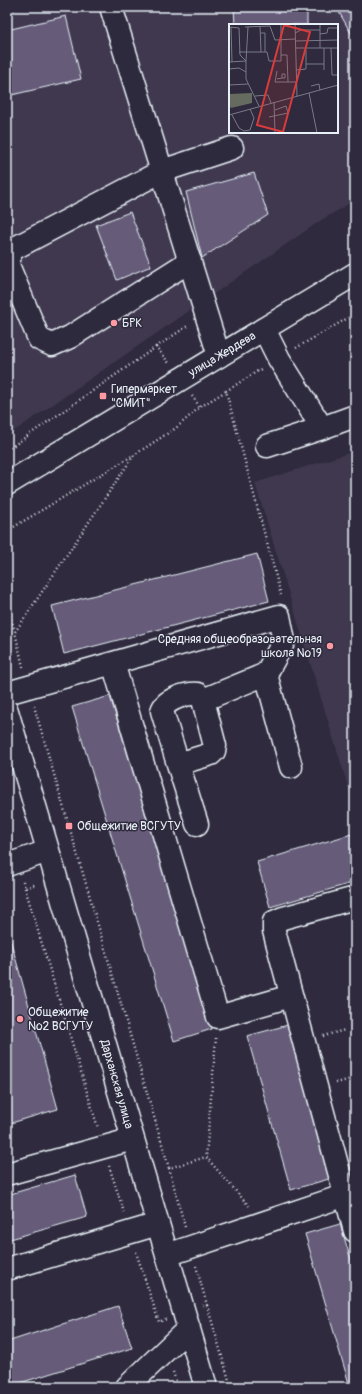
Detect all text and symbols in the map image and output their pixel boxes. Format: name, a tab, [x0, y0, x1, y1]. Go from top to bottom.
inset map	[229, 24, 338, 133]
place label: БРК	[122, 316, 142, 331]
marker: БРК	[109, 318, 119, 328]
street label: улица Жердева	[185, 328, 259, 381]
place label: Гипермаркет "СМИТ"	[111, 382, 177, 411]
marker: Гипермаркет "СМИТ"	[98, 391, 108, 401]
place label: Средняя общеобразовательная школа №19	[158, 632, 322, 661]
marker: Средняя общеобразовательная школа №19	[325, 641, 335, 651]
place label: Общежитие ВСГУТУ	[77, 819, 181, 834]
marker: Общежитие ВСГУТУ	[64, 821, 74, 831]
place label: Общежитие №2 ВСГУТУ	[28, 1005, 93, 1034]
marker: Общежитие №2 ВСГУТУ	[15, 1014, 25, 1024]
street label: Дарханская улица	[96, 1037, 137, 1131]

